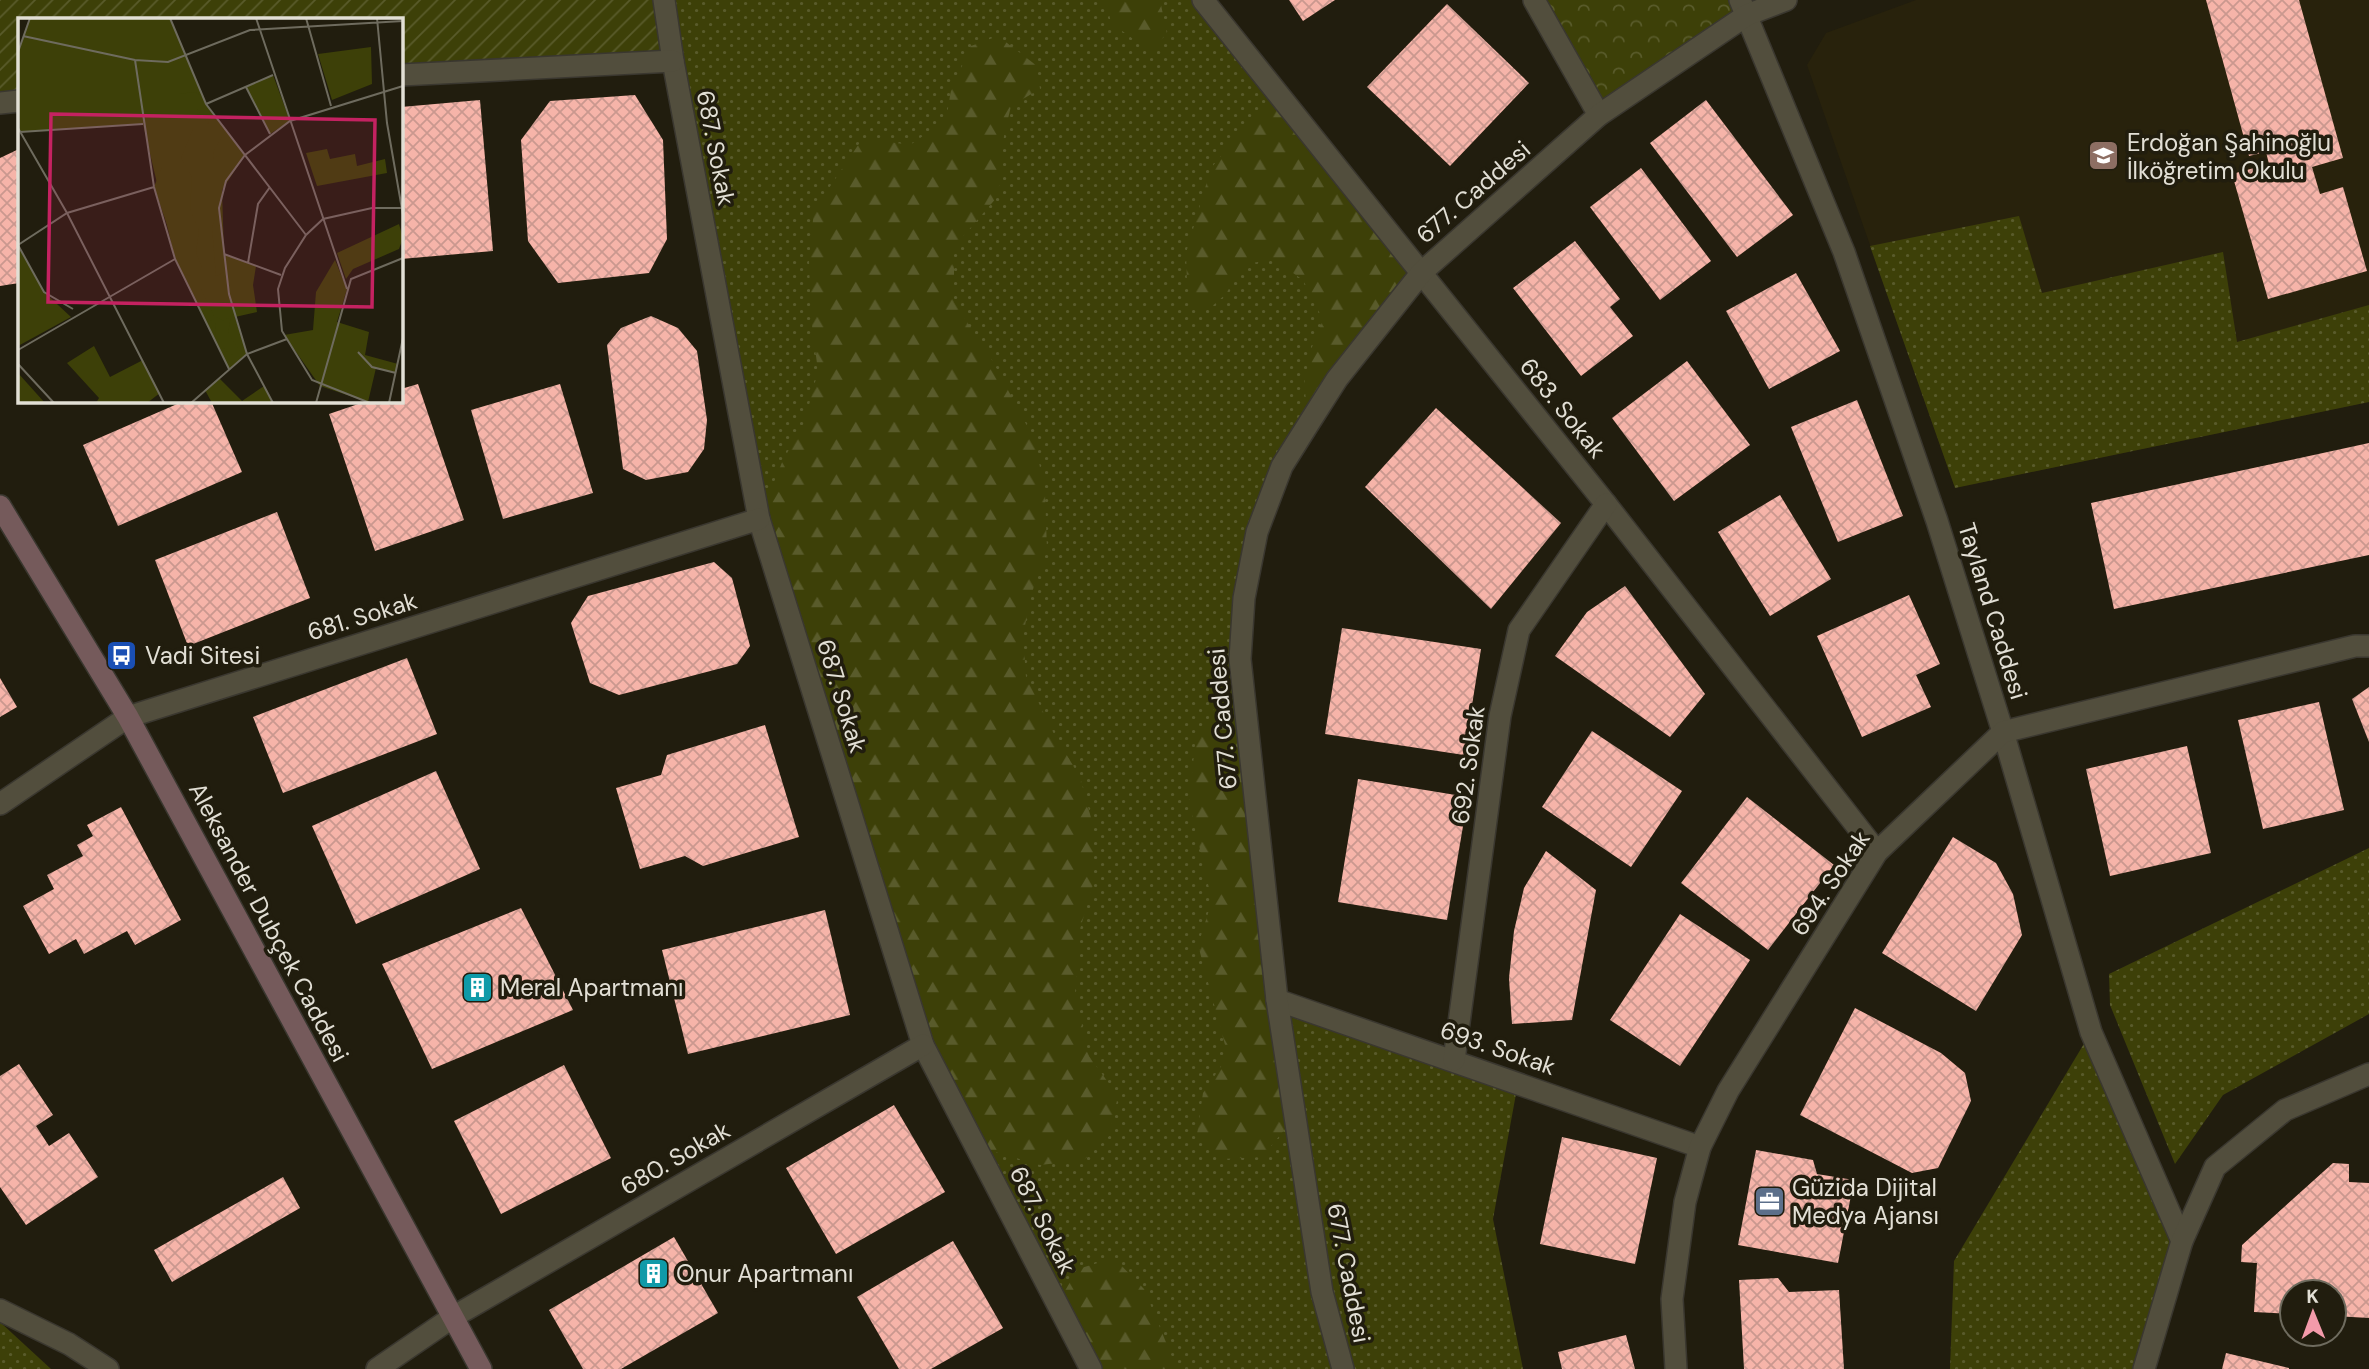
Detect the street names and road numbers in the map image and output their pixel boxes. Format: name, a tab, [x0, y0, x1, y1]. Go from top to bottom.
street label: 687. Sokak	[690, 88, 742, 208]
street label: 677. Caddesi	[1409, 134, 1537, 250]
street label: 683. Sokak	[1513, 352, 1613, 464]
street label: Tayland Caddesi	[1951, 519, 2035, 703]
street label: 681. Sokak	[303, 585, 421, 647]
street label: 687. Sokak	[810, 636, 874, 756]
street label: 677. Caddesi	[1200, 647, 1244, 791]
street label: 692. Sokak	[1444, 704, 1492, 826]
street label: Aleksander Dubçek Caddesi	[182, 777, 356, 1067]
street label: 694. Sokak	[1783, 824, 1877, 942]
street label: 693. Sokak	[1436, 1014, 1560, 1082]
street label: 680. Sokak	[615, 1114, 735, 1202]
street label: 687. Sokak	[1003, 1161, 1083, 1279]
street label: 677. Caddesi	[1320, 1201, 1378, 1345]

